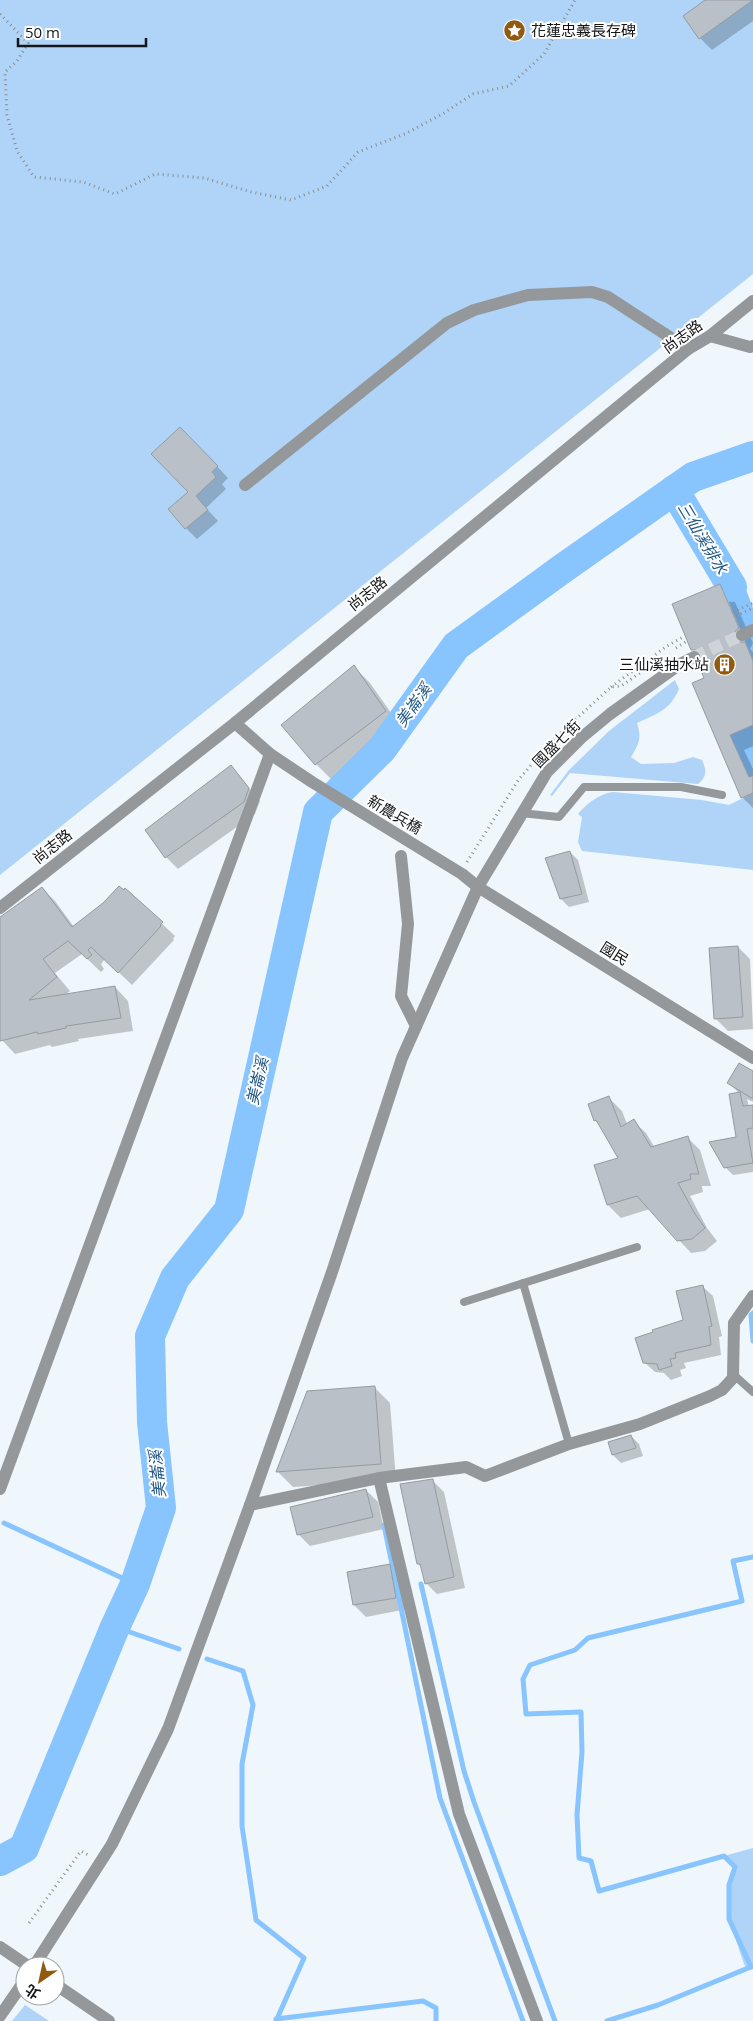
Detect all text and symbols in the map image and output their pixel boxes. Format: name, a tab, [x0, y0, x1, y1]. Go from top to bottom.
scale bar	[18, 15, 145, 47]
place icon: 花蓮忠義長存碑	[503, 18, 527, 42]
place label: 花蓮忠義長存碑	[531, 20, 636, 40]
text: 50 m	[25, 22, 60, 42]
street label: 尚志路	[658, 315, 706, 357]
water label: 三仙溪排水	[673, 498, 734, 579]
street label: 尚志路	[343, 571, 391, 615]
building icon: 三仙溪抽水站	[713, 652, 737, 676]
place label: 三仙溪抽水站	[619, 654, 709, 674]
water label: 美崙溪	[390, 678, 437, 731]
street label: 國盛七街	[528, 715, 584, 771]
street label: 新農兵橋	[364, 790, 426, 838]
street label: 尚志路	[28, 824, 76, 868]
street label: 國民	[597, 937, 633, 969]
water label: 美崙溪	[241, 1053, 274, 1107]
water label: 美崙溪	[143, 1447, 170, 1499]
north arrow	[15, 1956, 65, 2006]
text: 北	[21, 1980, 44, 2004]

